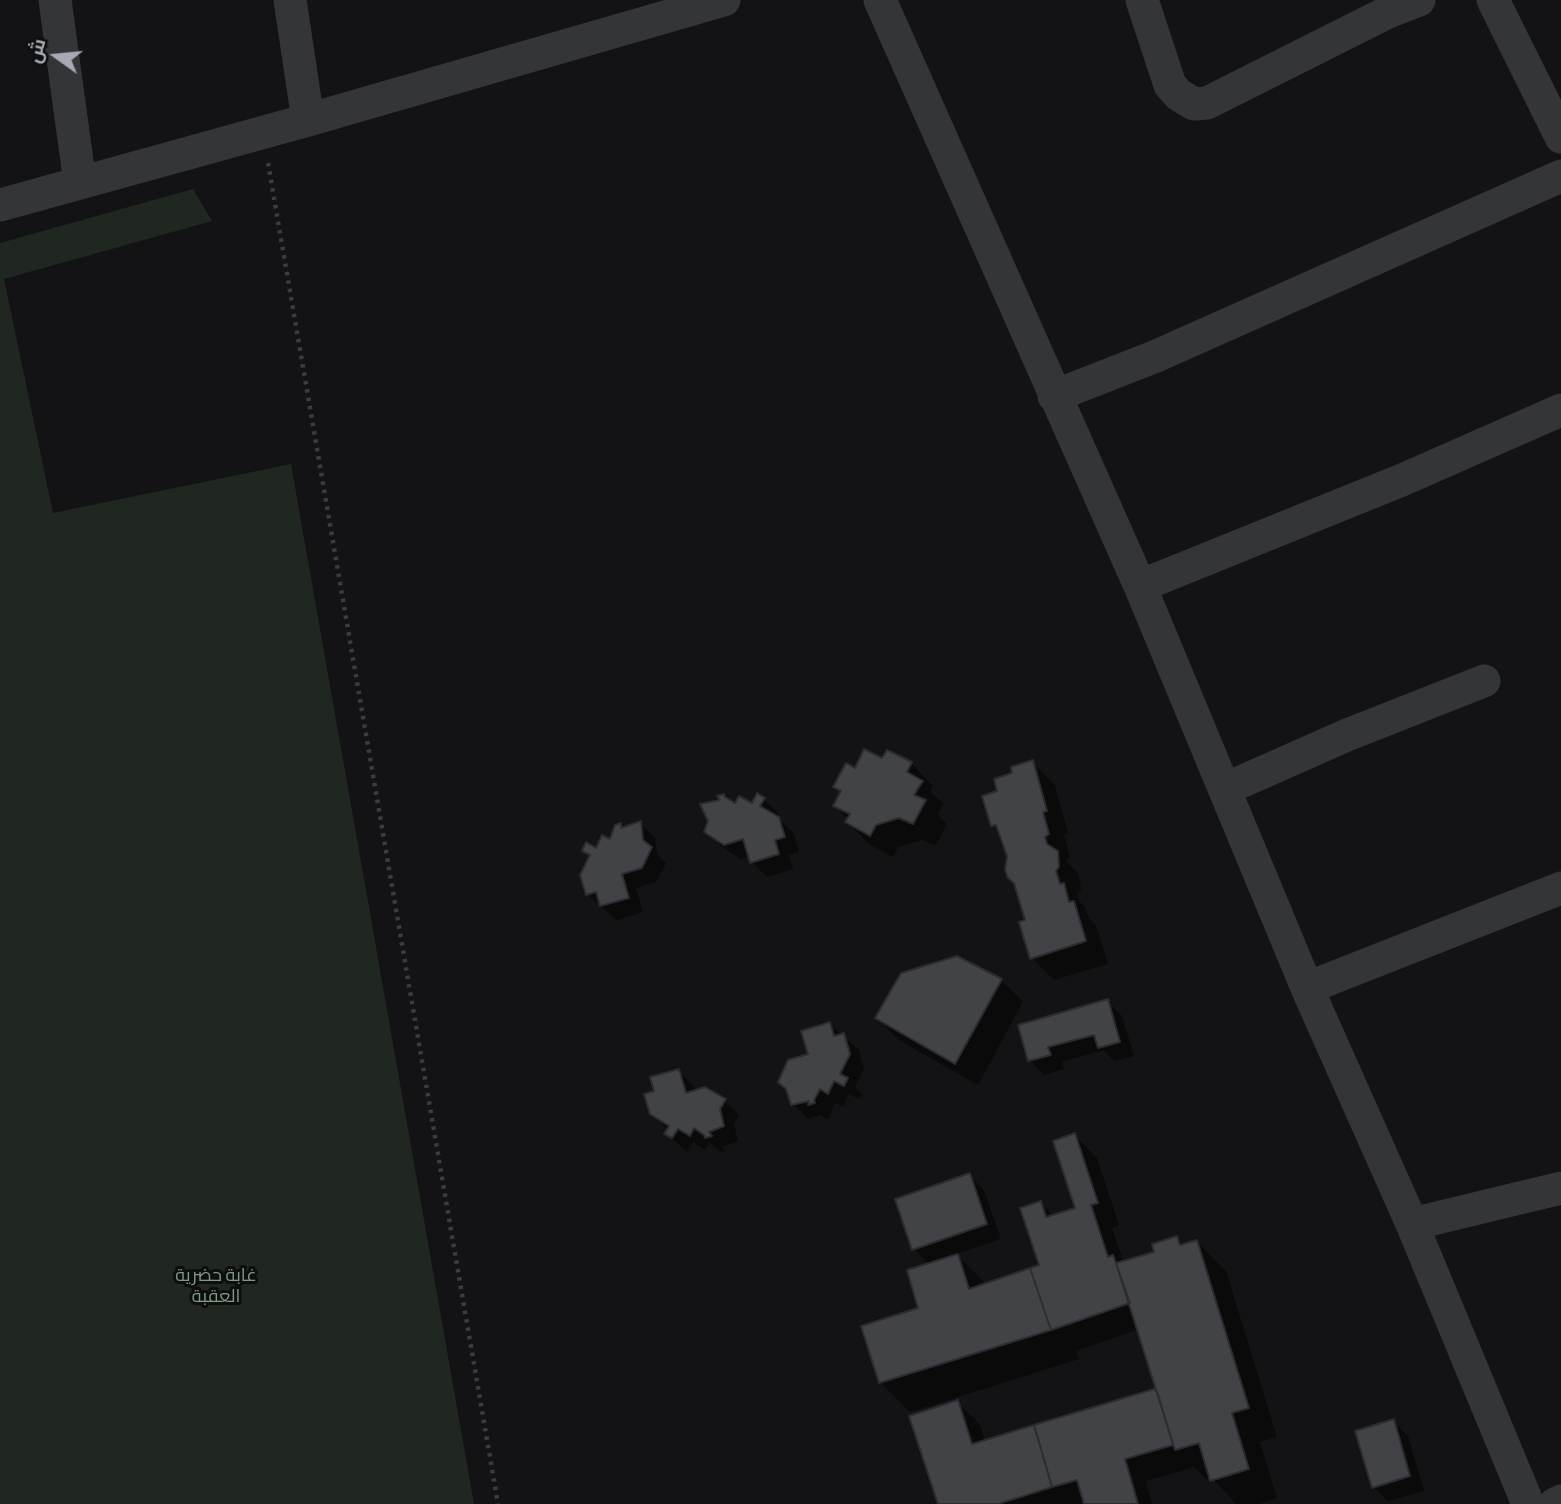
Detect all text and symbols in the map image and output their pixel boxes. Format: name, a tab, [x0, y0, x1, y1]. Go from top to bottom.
north arrow	[21, 21, 91, 91]
text: ش	[21, 36, 49, 65]
park label: غابة حضرية العقبة	[175, 1264, 257, 1306]

